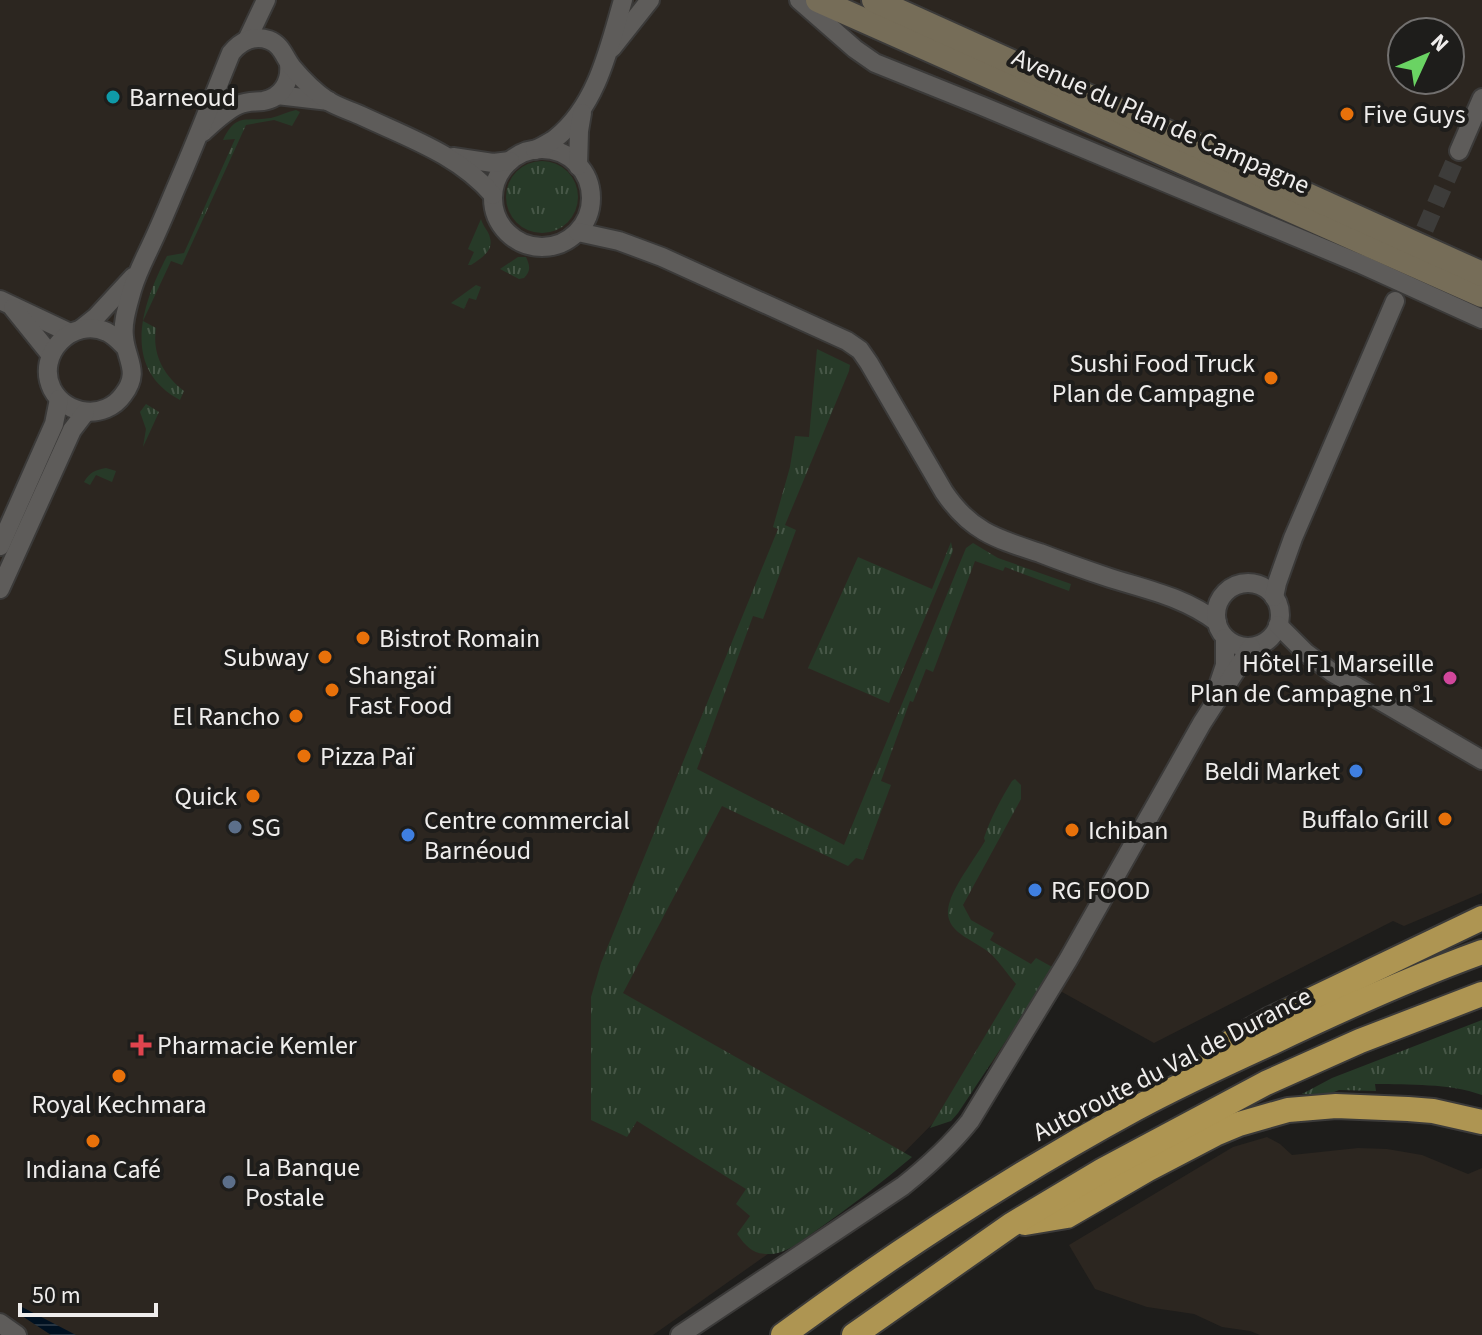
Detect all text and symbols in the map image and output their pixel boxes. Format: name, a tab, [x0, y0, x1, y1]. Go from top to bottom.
north arrow	[1386, 16, 1466, 96]
text: N	[1423, 26, 1456, 59]
street label: Avenue du Plan de Campagne	[1006, 39, 1316, 203]
place label: Barneoud	[129, 79, 236, 116]
marker: Barneoud	[104, 88, 122, 106]
place label: Five Guys	[1363, 96, 1466, 133]
marker: Five Guys	[1338, 105, 1356, 123]
place label: Sushi Food Truck Plan de Campagne	[1052, 345, 1255, 412]
marker: Sushi Food Truck Plan de Campagne	[1262, 369, 1280, 387]
place label: Bistrot Romain	[379, 620, 540, 657]
marker: Bistrot Romain	[354, 629, 372, 647]
place label: Subway	[223, 639, 309, 676]
place label: Hôtel F1 Marseille Plan de Campagne n°1	[1190, 645, 1434, 712]
marker: Subway	[316, 648, 334, 666]
place label: Shangaï Fast Food	[348, 657, 453, 724]
marker: Hôtel F1 Marseille Plan de Campagne n°1	[1441, 669, 1459, 687]
marker: Shangaï Fast Food	[323, 681, 341, 699]
place label: El Rancho	[172, 698, 280, 735]
marker: El Rancho	[287, 707, 305, 725]
place label: Pizza Paï	[320, 738, 415, 775]
marker: Pizza Paï	[295, 747, 313, 765]
place label: Beldi Market	[1204, 753, 1340, 790]
marker: Beldi Market	[1347, 762, 1365, 780]
place label: Quick	[174, 778, 237, 815]
marker: Quick	[244, 787, 262, 805]
place label: Buffalo Grill	[1301, 801, 1429, 838]
place label: Centre commercial Barnéoud	[424, 802, 630, 869]
place label: SG	[251, 809, 281, 846]
marker: Buffalo Grill	[1436, 810, 1454, 828]
place label: Ichiban	[1088, 812, 1169, 849]
marker: SG	[226, 818, 244, 836]
marker: Ichiban	[1063, 821, 1081, 839]
marker: Centre commercial Barnéoud	[399, 826, 417, 844]
place label: RG FOOD	[1051, 872, 1150, 909]
marker: RG FOOD	[1026, 881, 1044, 899]
street label: Autoroute du Val de Durance	[1026, 978, 1318, 1150]
place label: Pharmacie Kemler	[157, 1027, 358, 1064]
marker: Pharmacie Kemler	[132, 1036, 150, 1054]
marker: Royal Kechmara	[110, 1067, 128, 1085]
place label: Royal Kechmara	[31, 1086, 207, 1123]
marker: Indiana Café	[84, 1132, 102, 1150]
place label: La Banque Postale	[245, 1149, 360, 1216]
place label: Indiana Café	[25, 1151, 161, 1188]
marker: La Banque Postale	[220, 1173, 238, 1191]
scale bar	[20, 1267, 156, 1317]
text: 50 m	[32, 1278, 81, 1313]

